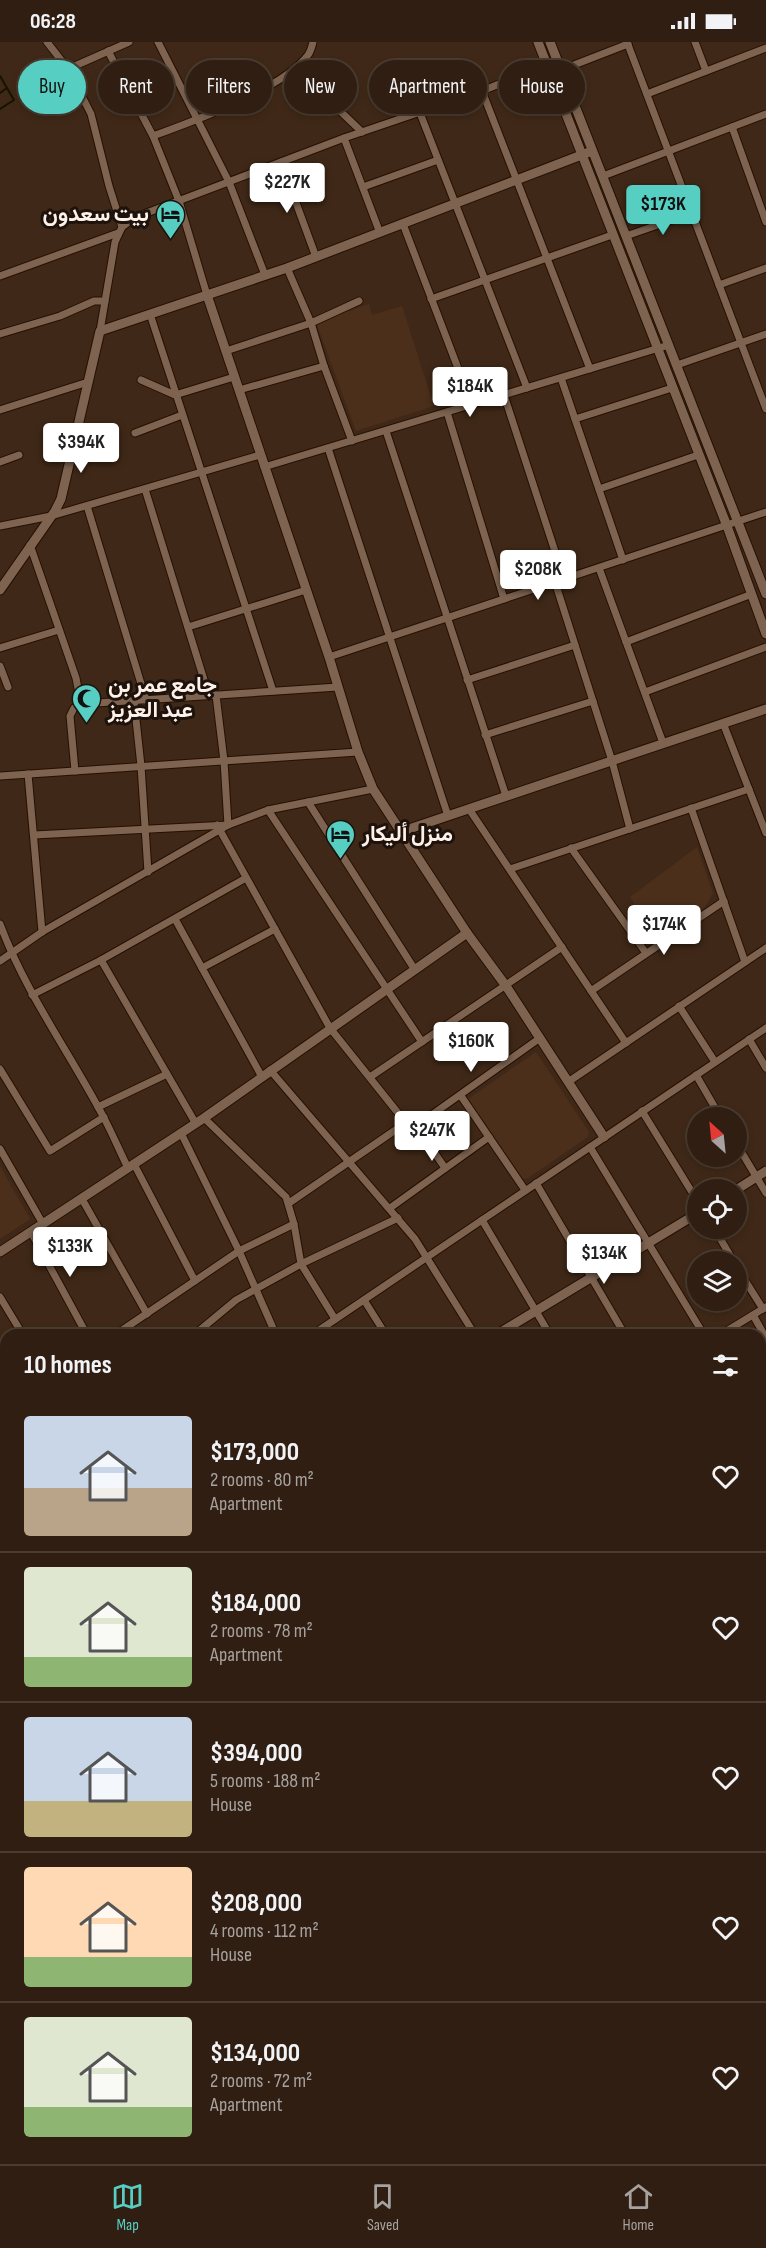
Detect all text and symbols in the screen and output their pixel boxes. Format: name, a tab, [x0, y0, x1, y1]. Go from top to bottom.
text: 06:28	[30, 8, 76, 35]
chip: Buy	[18, 60, 86, 114]
chip: Rent	[98, 60, 174, 114]
chip: Filters	[186, 60, 272, 114]
chip: New	[284, 60, 357, 114]
chip: Apartment	[369, 60, 487, 114]
chip: House	[499, 60, 585, 114]
pin: $227K	[245, 163, 329, 214]
text: $227K	[264, 170, 310, 194]
pin: $173K	[621, 185, 705, 236]
text: $173K	[640, 192, 686, 216]
hotel icon: بيت سعدون	[154, 198, 186, 240]
place label: بيت سعدون	[43, 201, 149, 228]
pin: $184K	[428, 367, 512, 418]
text: $184K	[447, 374, 493, 398]
pin: $394K	[39, 423, 123, 474]
text: $394K	[57, 430, 105, 454]
pin: $208K	[496, 550, 580, 601]
text: $208K	[514, 557, 562, 581]
place label: جامع عمر بن عبد العزيز	[107, 672, 217, 724]
mosque icon: جامع عمر بن عبد العزيز	[71, 682, 103, 724]
hotel icon: منزل أليكار	[325, 818, 357, 860]
place label: منزل أليكار	[361, 821, 453, 848]
pin: $174K	[622, 905, 706, 956]
text: $174K	[642, 912, 686, 936]
pin: $160K	[429, 1022, 513, 1073]
text: $160K	[448, 1029, 494, 1053]
north arrow	[687, 1107, 747, 1167]
map controls	[687, 1107, 747, 1311]
pin: $247K	[390, 1111, 474, 1162]
text: $247K	[409, 1118, 455, 1142]
button: locate	[687, 1179, 747, 1239]
pin: $133K	[28, 1227, 112, 1278]
text: $133K	[47, 1234, 93, 1258]
pin: $134K	[562, 1234, 646, 1285]
text: $134K	[581, 1241, 627, 1265]
button: layers	[687, 1251, 747, 1311]
icon: filters	[709, 1349, 742, 1382]
text: 10 homes	[24, 1350, 112, 1381]
text: $173,000	[210, 1437, 299, 1468]
icon: home	[72, 1440, 144, 1512]
icon: heart	[709, 1460, 742, 1493]
text: 2 rooms · 80 m²	[210, 1468, 314, 1492]
text: Apartment	[210, 1492, 283, 1516]
text: $184,000	[210, 1588, 301, 1619]
icon: home	[72, 1591, 144, 1663]
icon: heart	[709, 1611, 742, 1644]
text: 2 rooms · 78 m²	[210, 1619, 313, 1643]
text: Apartment	[210, 1643, 283, 1667]
text: $394,000	[210, 1738, 302, 1769]
icon: home	[72, 1741, 144, 1813]
icon: heart	[709, 1761, 742, 1794]
text: 5 rooms · 188 m²	[210, 1769, 320, 1793]
text: House	[210, 1793, 252, 1817]
text: $208,000	[210, 1888, 302, 1919]
icon: home	[72, 1891, 144, 1963]
icon: heart	[709, 1911, 742, 1944]
text: 4 rooms · 112 m²	[210, 1919, 319, 1943]
text: House	[210, 1943, 252, 1967]
text: $134,000	[210, 2038, 300, 2069]
icon: home	[72, 2041, 144, 2113]
icon: heart	[709, 2061, 742, 2094]
text: 2 rooms · 72 m²	[210, 2069, 312, 2093]
text: Apartment	[210, 2093, 283, 2117]
tab: Map	[111, 2180, 144, 2235]
tab: Saved	[366, 2180, 399, 2235]
tab: Home	[622, 2180, 655, 2235]

